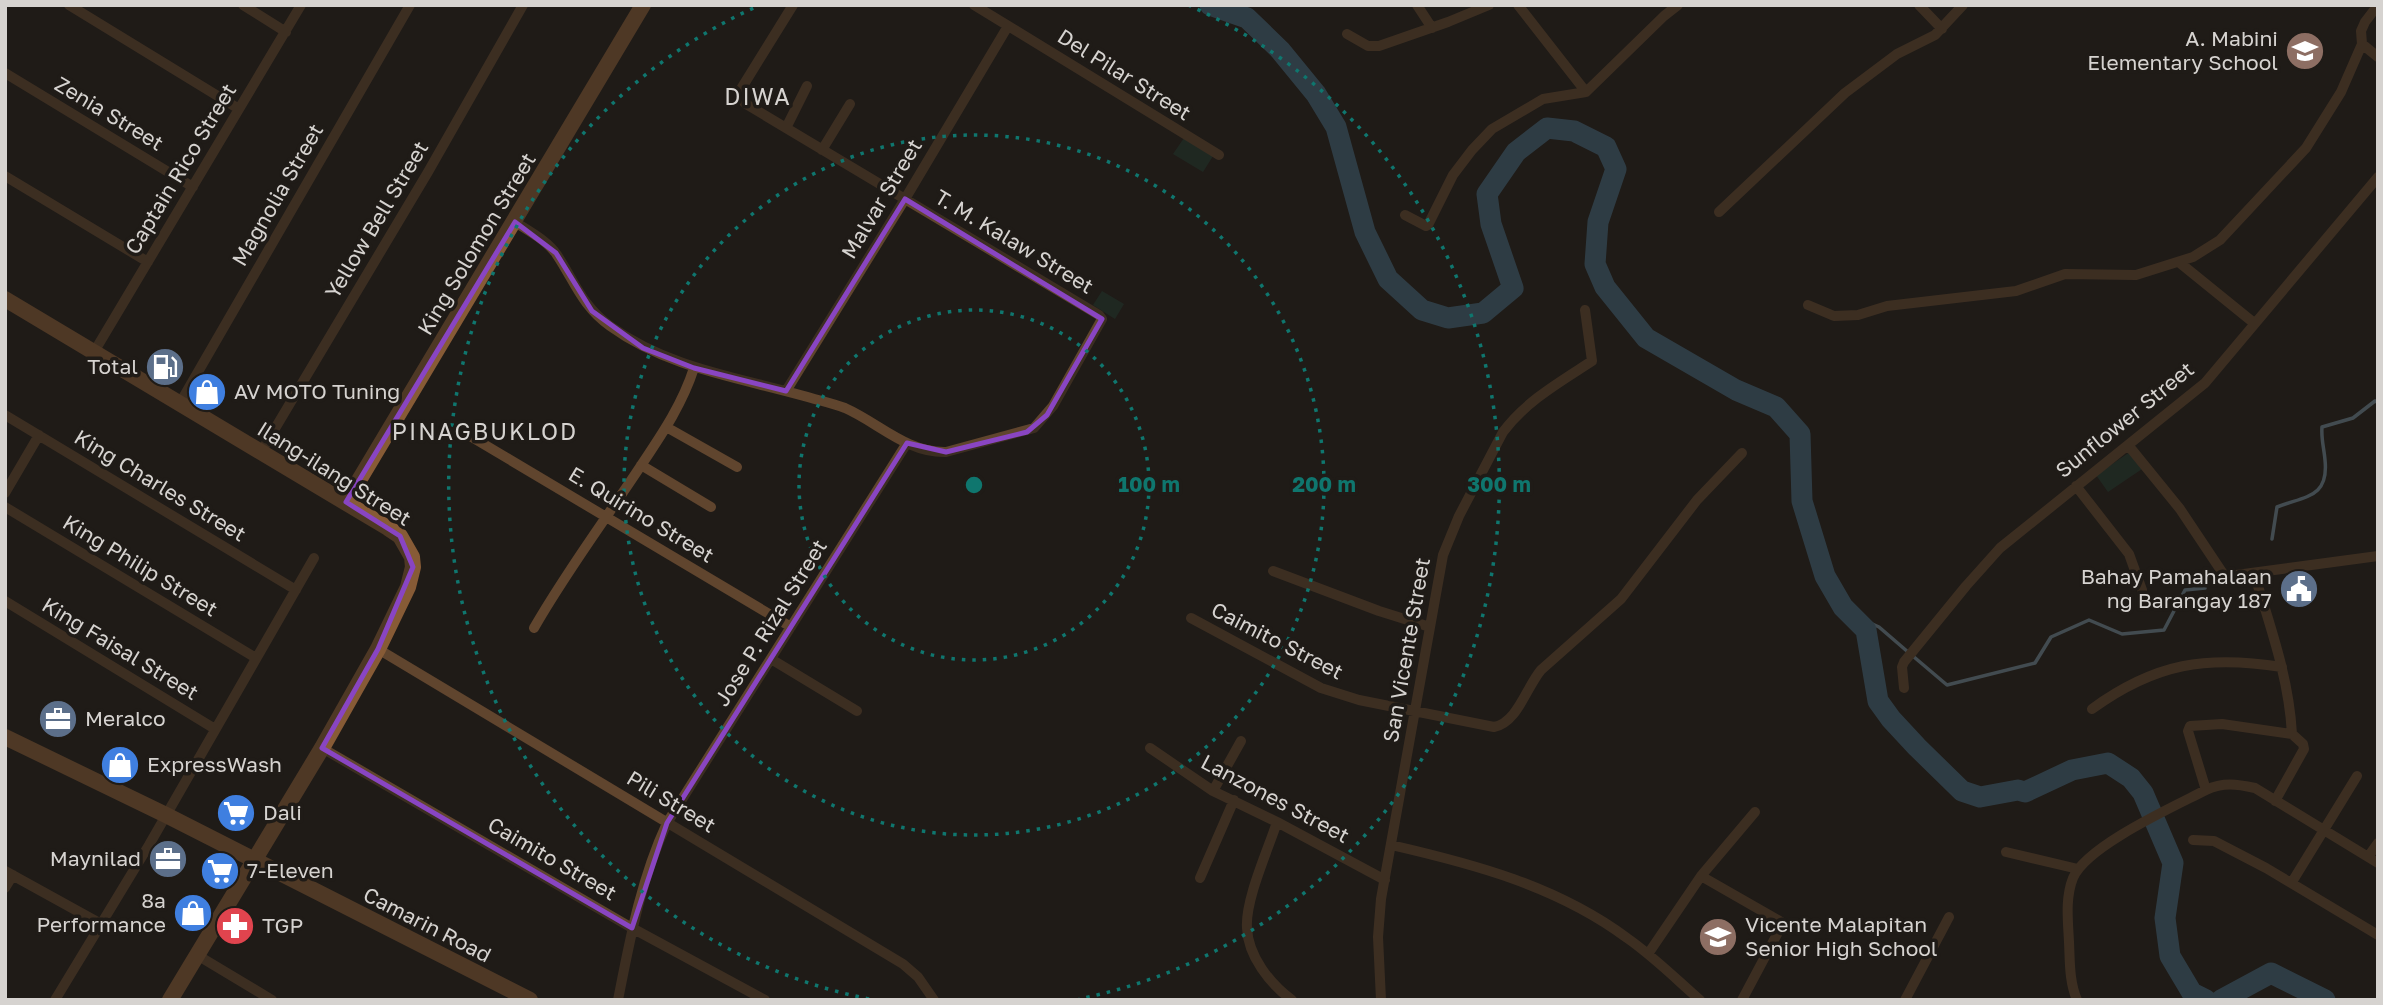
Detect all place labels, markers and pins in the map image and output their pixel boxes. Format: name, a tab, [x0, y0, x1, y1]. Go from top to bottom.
place label: A. Mabini Elementary School	[2087, 25, 2278, 75]
school or university icon: A. Mabini Elementary School	[2284, 30, 2326, 72]
fuel station icon: Total	[144, 346, 186, 388]
place label: Total	[87, 353, 138, 379]
shop icon: AV MOTO Tuning	[186, 371, 228, 413]
place label: AV MOTO Tuning	[234, 378, 400, 404]
centre of rings	[962, 473, 986, 497]
place label: Bahay Pamahalaan ng Barangay 187	[2081, 563, 2272, 613]
public building icon: Bahay Pamahalaan ng Barangay 187	[2278, 568, 2320, 610]
office icon: Meralco	[37, 698, 79, 740]
place label: Meralco	[85, 705, 166, 731]
shop icon: ExpressWash	[99, 744, 141, 786]
place label: ExpressWash	[147, 751, 282, 777]
supermarket icon: Dali	[215, 792, 257, 834]
place label: Dali	[263, 799, 302, 825]
office icon: Maynilad	[147, 838, 189, 880]
place label: Maynilad	[50, 845, 141, 871]
supermarket icon: 7-Eleven	[199, 850, 241, 892]
place label: 7-Eleven	[247, 857, 334, 883]
place label: 8a Performance	[36, 887, 166, 937]
shop icon: 8a Performance	[172, 892, 214, 934]
pharmacy icon: TGP	[214, 905, 256, 947]
place label: Vicente Malapitan Senior High School	[1745, 911, 1938, 961]
place label: TGP	[262, 912, 303, 938]
school or university icon: Vicente Malapitan Senior High School	[1697, 916, 1739, 958]

